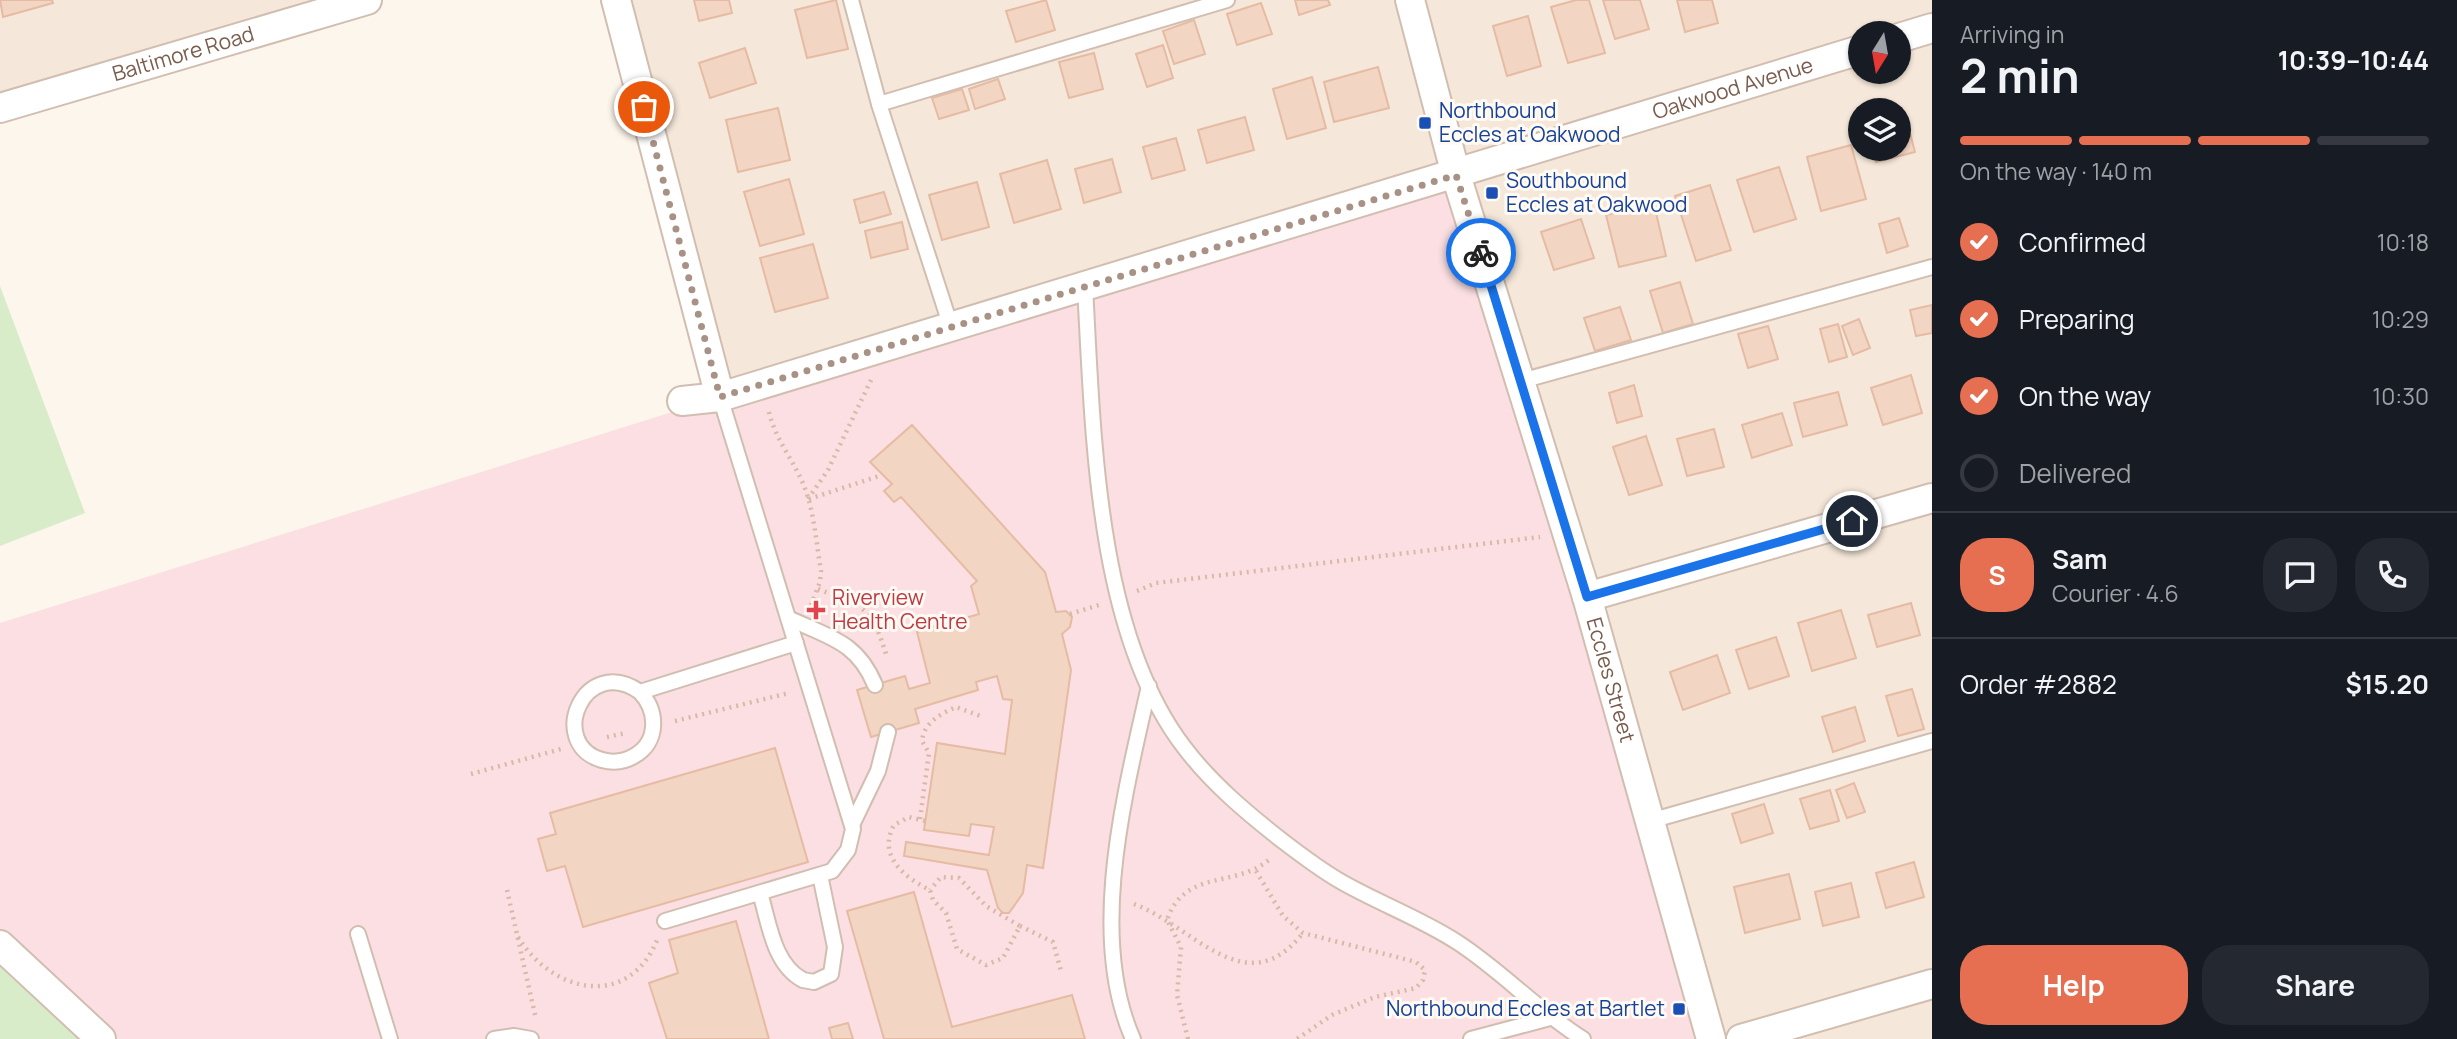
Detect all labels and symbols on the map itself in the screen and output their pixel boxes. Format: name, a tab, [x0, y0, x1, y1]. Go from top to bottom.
street label: Baltimore Road	[109, 19, 257, 87]
north arrow	[1848, 21, 1911, 84]
street label: Oakwood Avenue	[1649, 50, 1816, 125]
pin	[614, 77, 674, 137]
place label: Northbound Eccles at Oakwood	[1439, 96, 1621, 148]
marker: Northbound Eccles at Oakwood	[1417, 115, 1433, 131]
place label: Southbound Eccles at Oakwood	[1506, 166, 1688, 218]
marker: Southbound Eccles at Oakwood	[1484, 185, 1500, 201]
courier	[1446, 218, 1516, 288]
pin	[1822, 491, 1882, 551]
place label: Riverview Health Centre	[832, 583, 968, 635]
marker: Riverview Health Centre	[806, 600, 826, 620]
street label: Eccles Street	[1580, 614, 1642, 745]
place label: Northbound Eccles at Bartlet	[1386, 994, 1665, 1022]
marker: Northbound Eccles at Bartlet	[1671, 1001, 1687, 1017]

